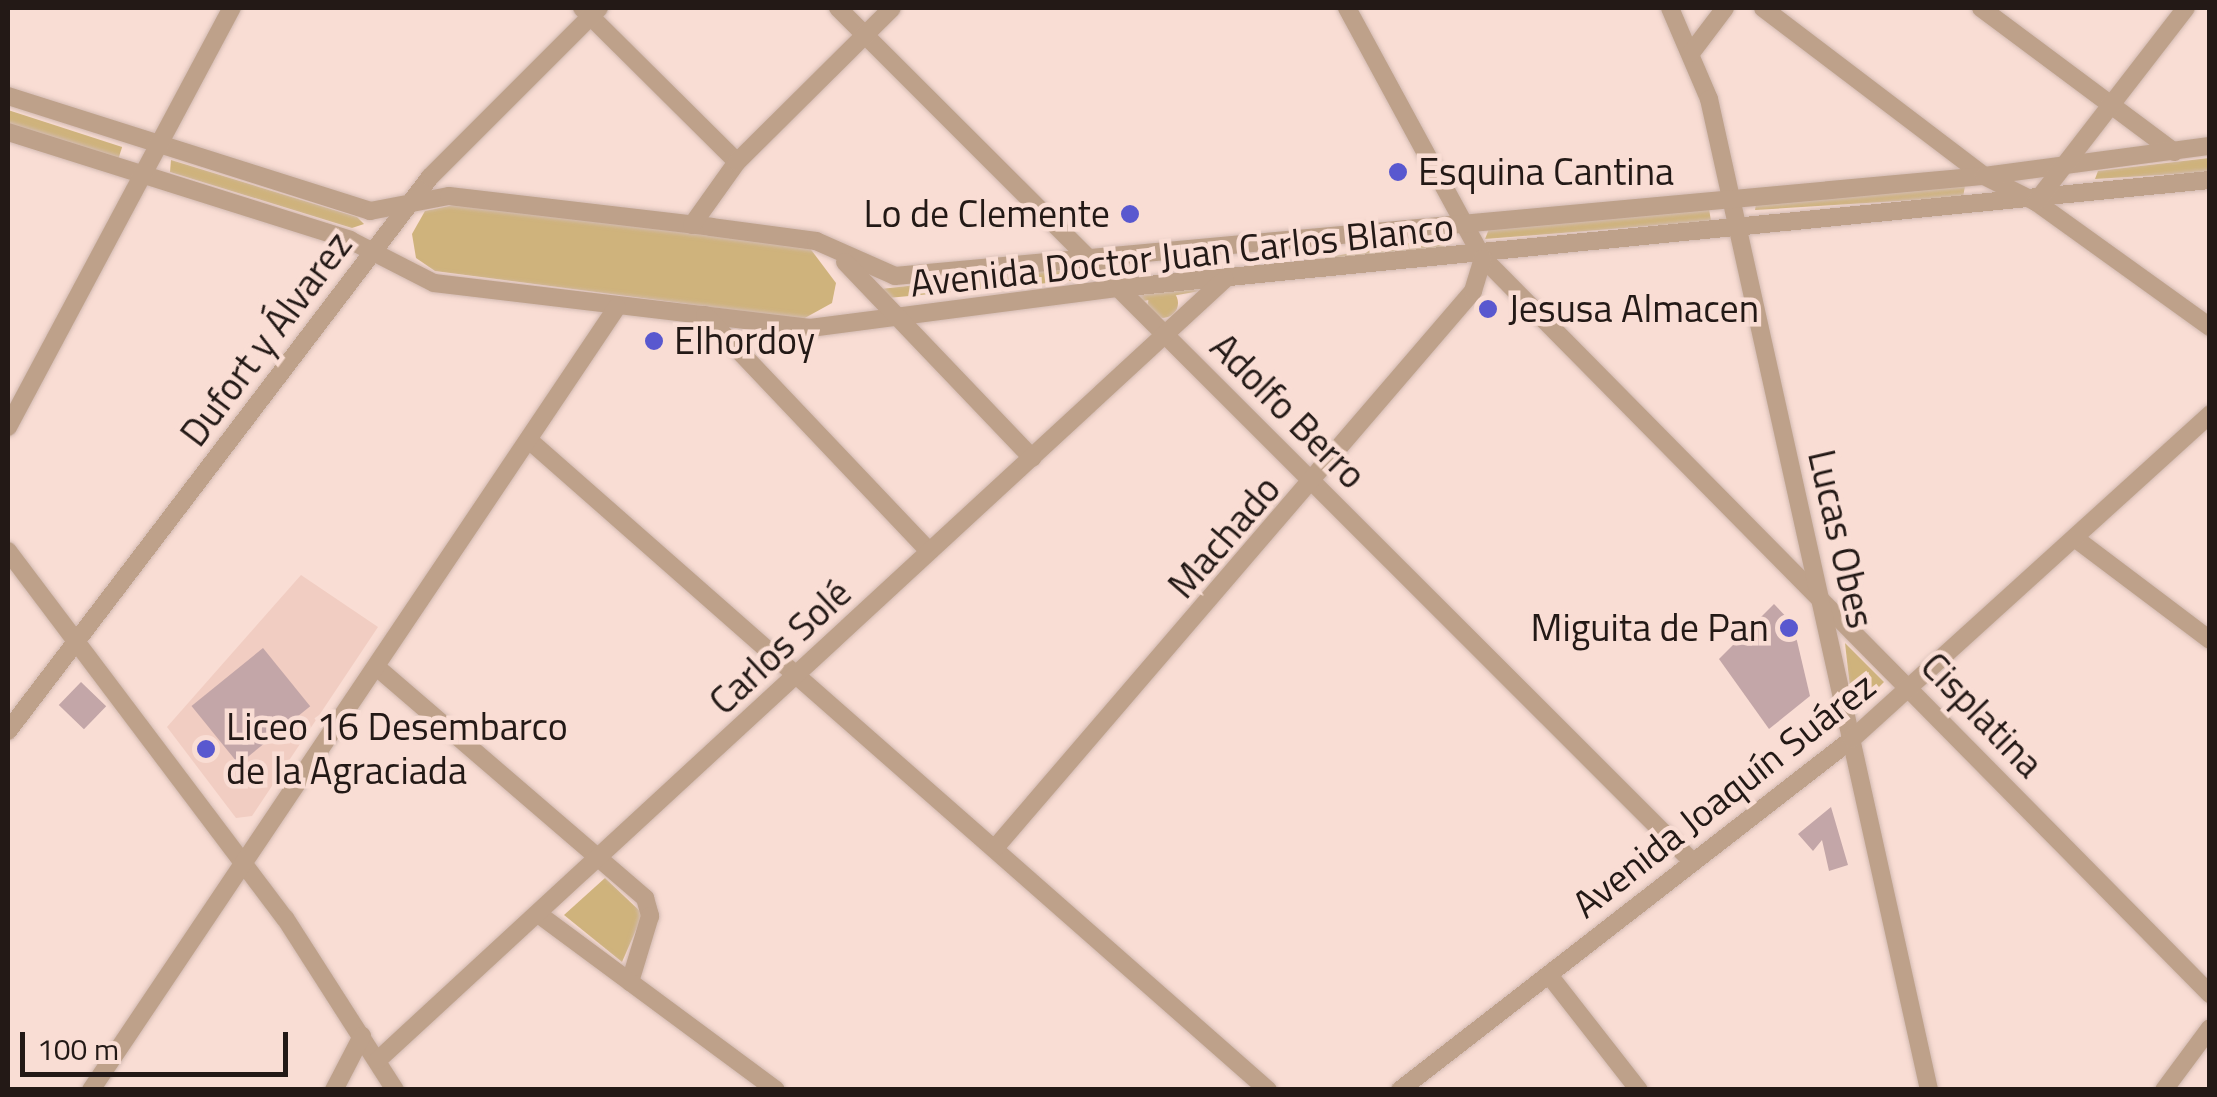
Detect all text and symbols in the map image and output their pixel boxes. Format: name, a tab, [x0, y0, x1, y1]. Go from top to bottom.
place label: Esquina Cantina	[1418, 149, 1674, 195]
marker: Esquina Cantina	[1387, 161, 1409, 183]
place label: Lo de Clemente	[863, 191, 1110, 237]
marker: Lo de Clemente	[1119, 203, 1141, 225]
street label: Avenida Doctor Juan Carlos Blanco	[908, 204, 1456, 306]
street label: Dufort y Álvarez	[171, 223, 361, 455]
place label: Jesusa Almacen	[1508, 286, 1759, 332]
marker: Jesusa Almacen	[1477, 298, 1499, 320]
place label: Elhordoy	[674, 318, 815, 364]
street label: Adolfo Berro	[1201, 324, 1375, 498]
marker: Elhordoy	[643, 330, 665, 352]
street label: Lucas Obes	[1798, 445, 1884, 633]
street label: Machado	[1159, 467, 1289, 607]
street label: Carlos Solé	[700, 570, 860, 724]
place label: Miguita de Pan	[1531, 605, 1769, 651]
marker: Miguita de Pan	[1778, 617, 1800, 639]
street label: Cisplatina	[1912, 643, 2052, 787]
street label: Avenida Joaquín Suárez	[1564, 663, 1884, 927]
place label: Liceo 16 Desembarco de la Agraciada	[226, 704, 568, 794]
marker: Liceo 16 Desembarco de la Agraciada	[195, 738, 217, 760]
scale bar	[25, 1012, 292, 1074]
text: 100 m	[37, 1026, 119, 1072]

